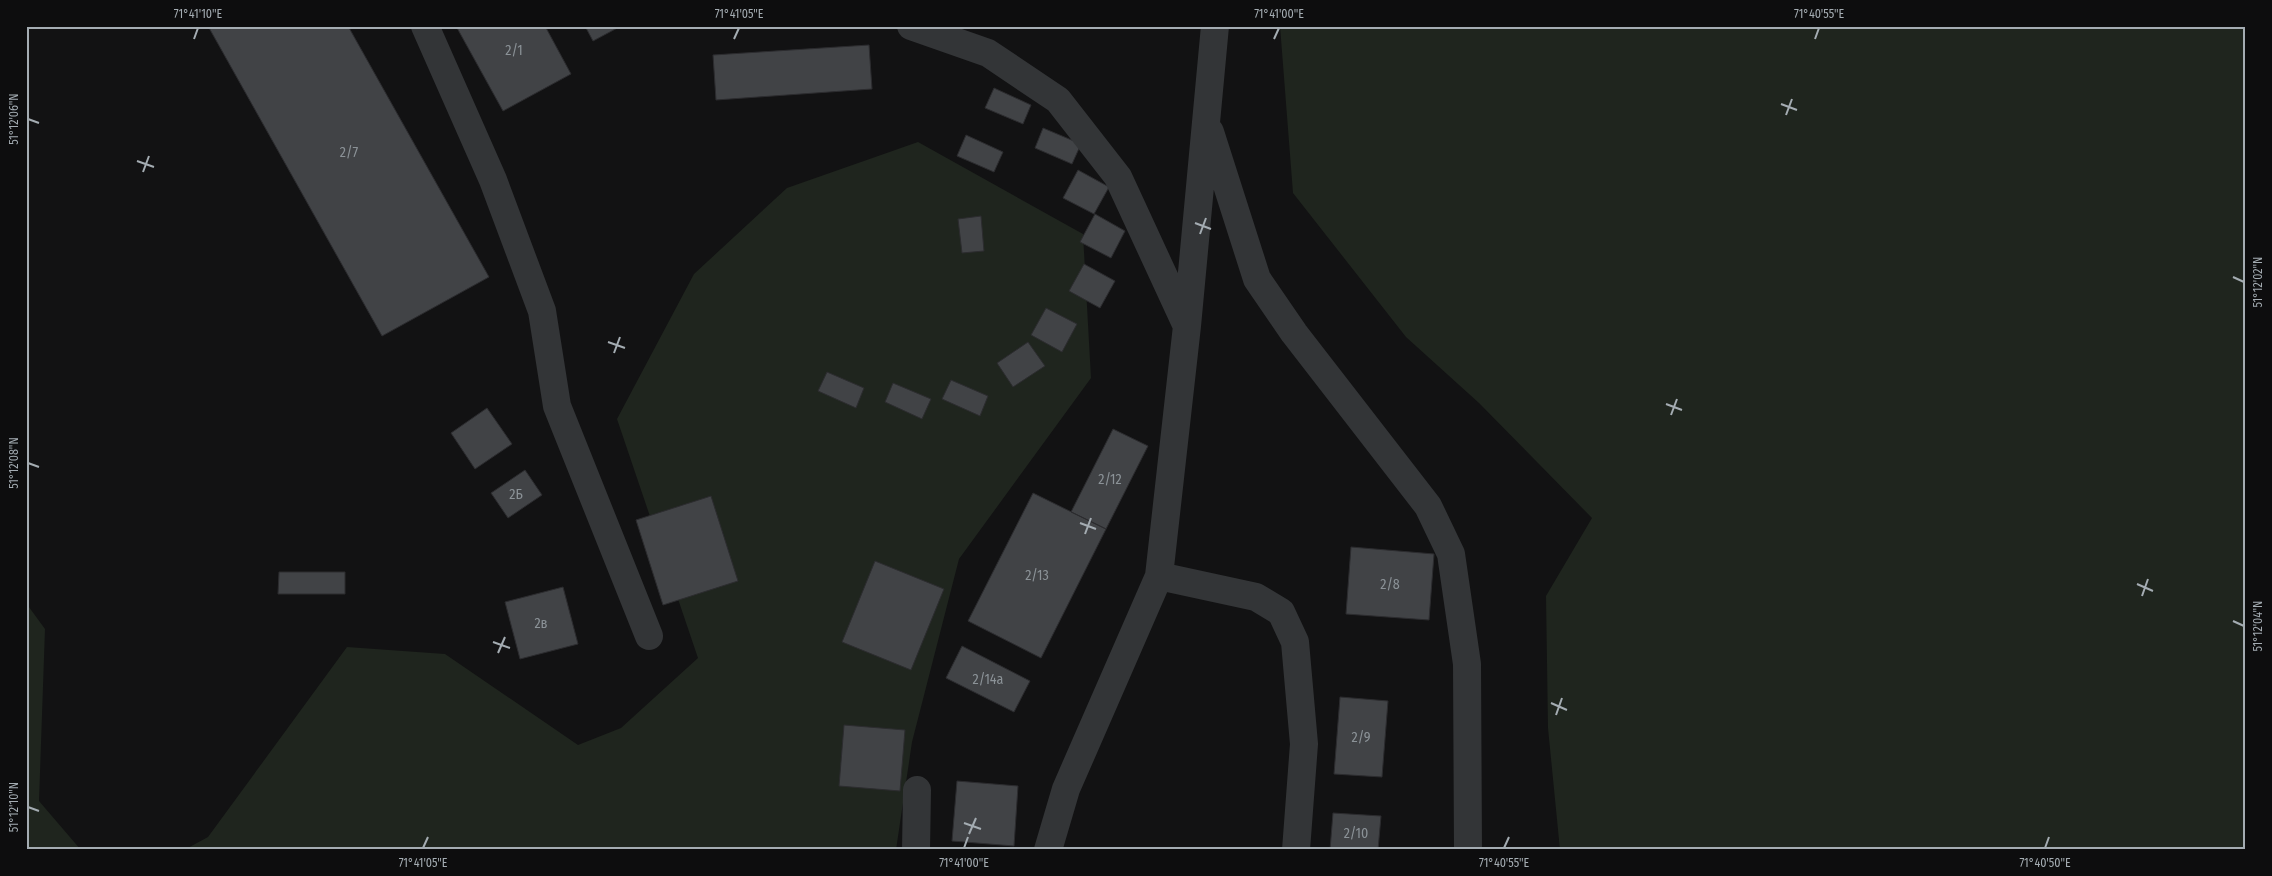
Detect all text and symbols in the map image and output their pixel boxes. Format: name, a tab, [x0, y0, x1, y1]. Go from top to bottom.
text: 71°41'10"E	[174, 7, 222, 21]
text: 71°41'05"E	[715, 7, 764, 21]
text: 71°41'00"E	[1254, 7, 1304, 21]
text: 71°40'55"E	[1794, 7, 1844, 21]
house number: 2/1	[505, 42, 523, 59]
text: 51°12'06"N	[7, 93, 21, 145]
house number: 2/7	[340, 144, 359, 161]
text: 51°12'02"N	[2251, 257, 2265, 307]
text: 51°12'08"N	[7, 437, 21, 489]
house number: 2/12	[1098, 471, 1122, 488]
house number: 2Б	[509, 486, 523, 503]
house number: 2/13	[1025, 567, 1049, 584]
house number: 2/8	[1380, 576, 1400, 593]
text: 51°12'04"N	[2251, 601, 2265, 651]
house number: 2в	[534, 615, 548, 632]
house number: 2/14а	[973, 671, 1004, 688]
house number: 2/9	[1352, 729, 1371, 746]
text: 51°12'10"N	[7, 782, 21, 832]
house number: 2/10	[1344, 825, 1368, 842]
text: 71°41'05"E	[399, 856, 448, 870]
text: 71°41'00"E	[939, 856, 989, 870]
text: 71°40'55"E	[1479, 856, 1529, 870]
text: 71°40'50"E	[2019, 856, 2071, 870]

